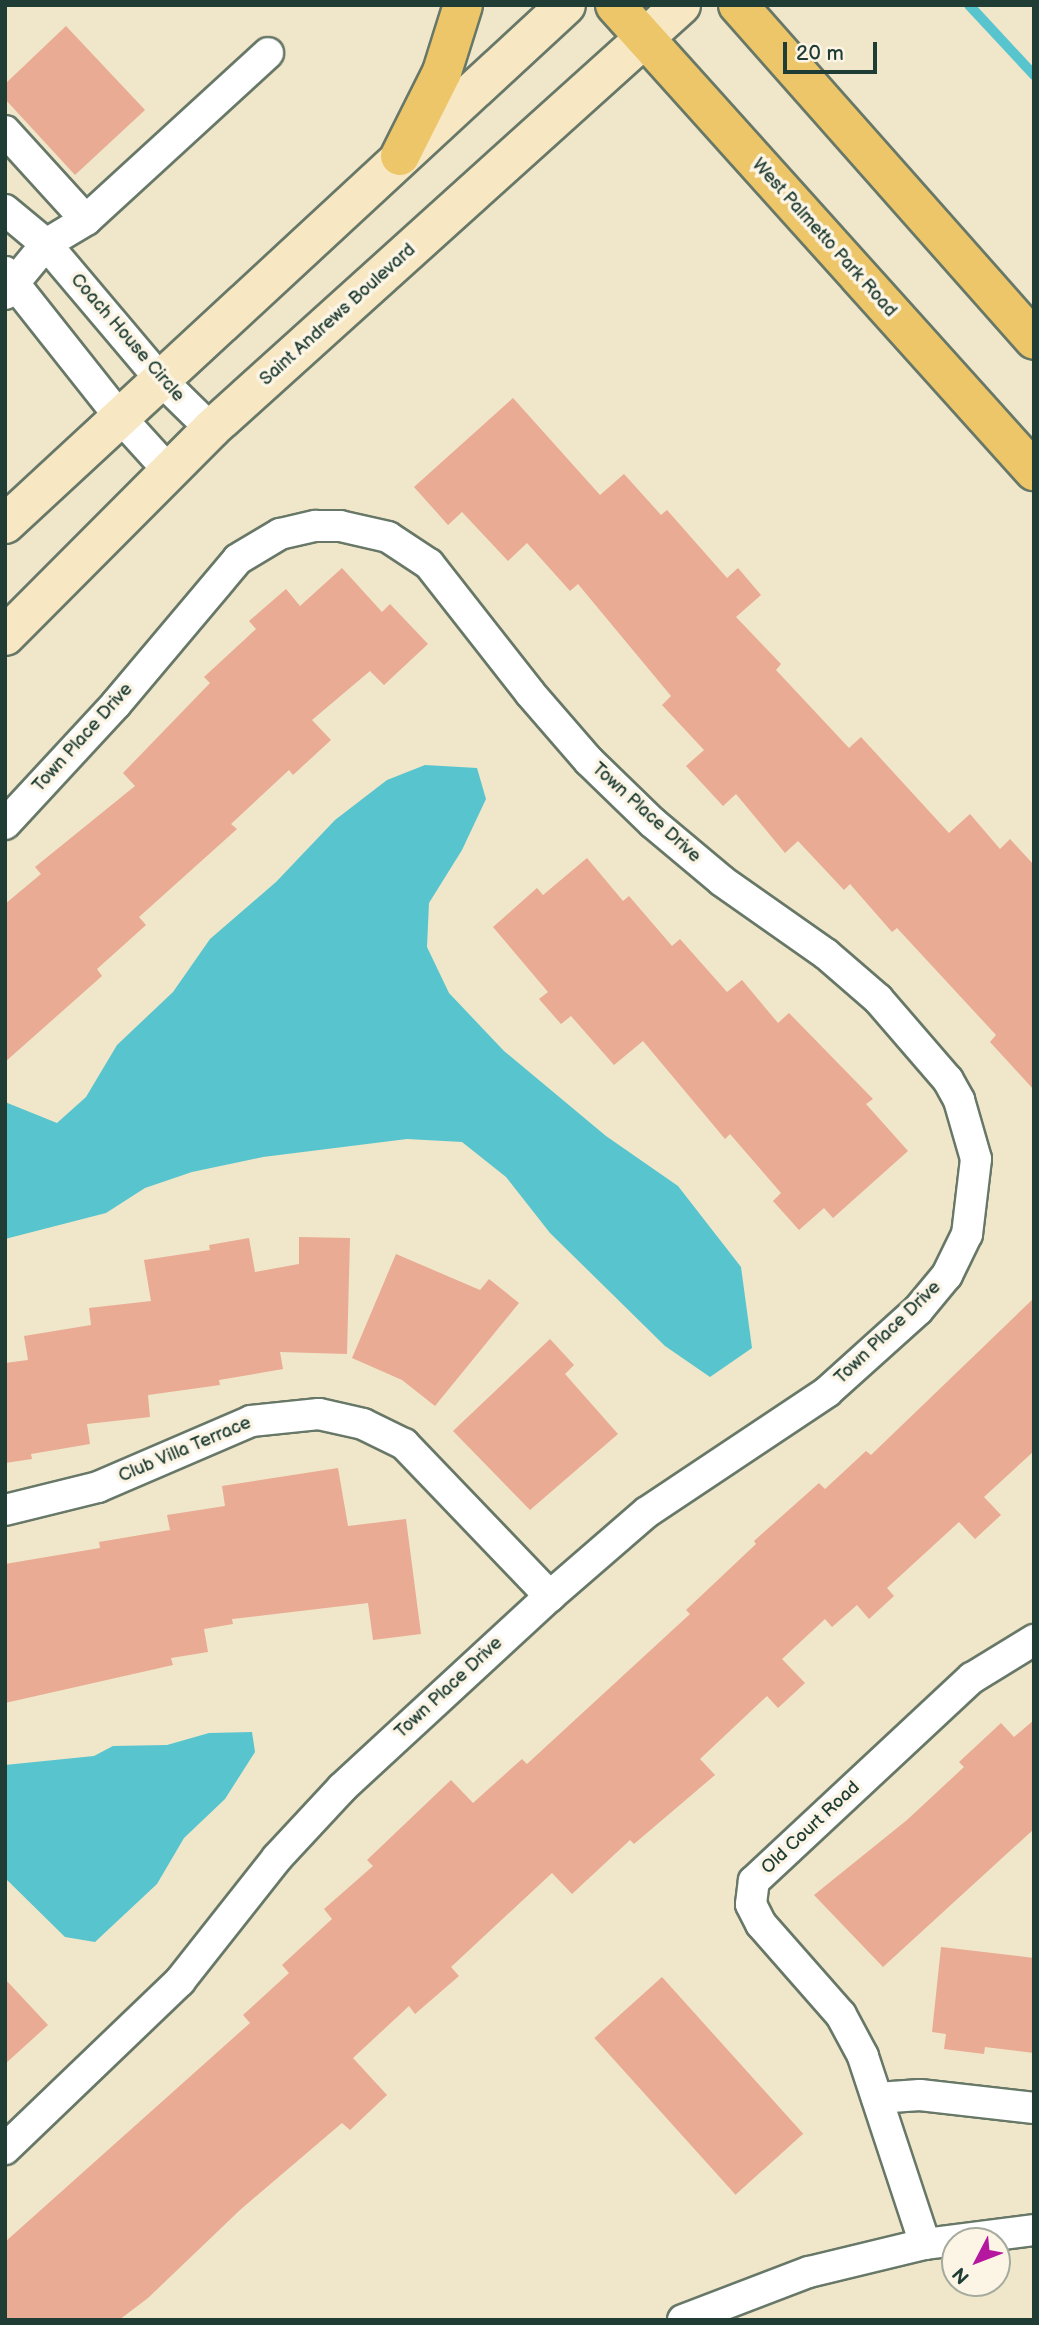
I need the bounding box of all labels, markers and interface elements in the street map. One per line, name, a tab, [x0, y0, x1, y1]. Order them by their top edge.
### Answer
scale bar	[787, 28, 881, 72]
text: 20 m	[796, 41, 844, 66]
street label: West Palmetto Park Road	[747, 154, 901, 322]
street label: Saint Andrews Boulevard	[256, 239, 420, 391]
street label: Coach House Circle	[66, 270, 188, 406]
street label: Town Place Drive	[28, 679, 138, 797]
street label: Town Place Drive	[587, 758, 705, 868]
street label: Town Place Drive	[831, 1277, 945, 1389]
street label: Club Villa Terrace	[115, 1412, 255, 1488]
street label: Town Place Drive	[391, 1633, 507, 1743]
street label: Old Court Road	[757, 1777, 865, 1879]
north arrow	[941, 2227, 1011, 2297]
text: N	[948, 2262, 975, 2288]

